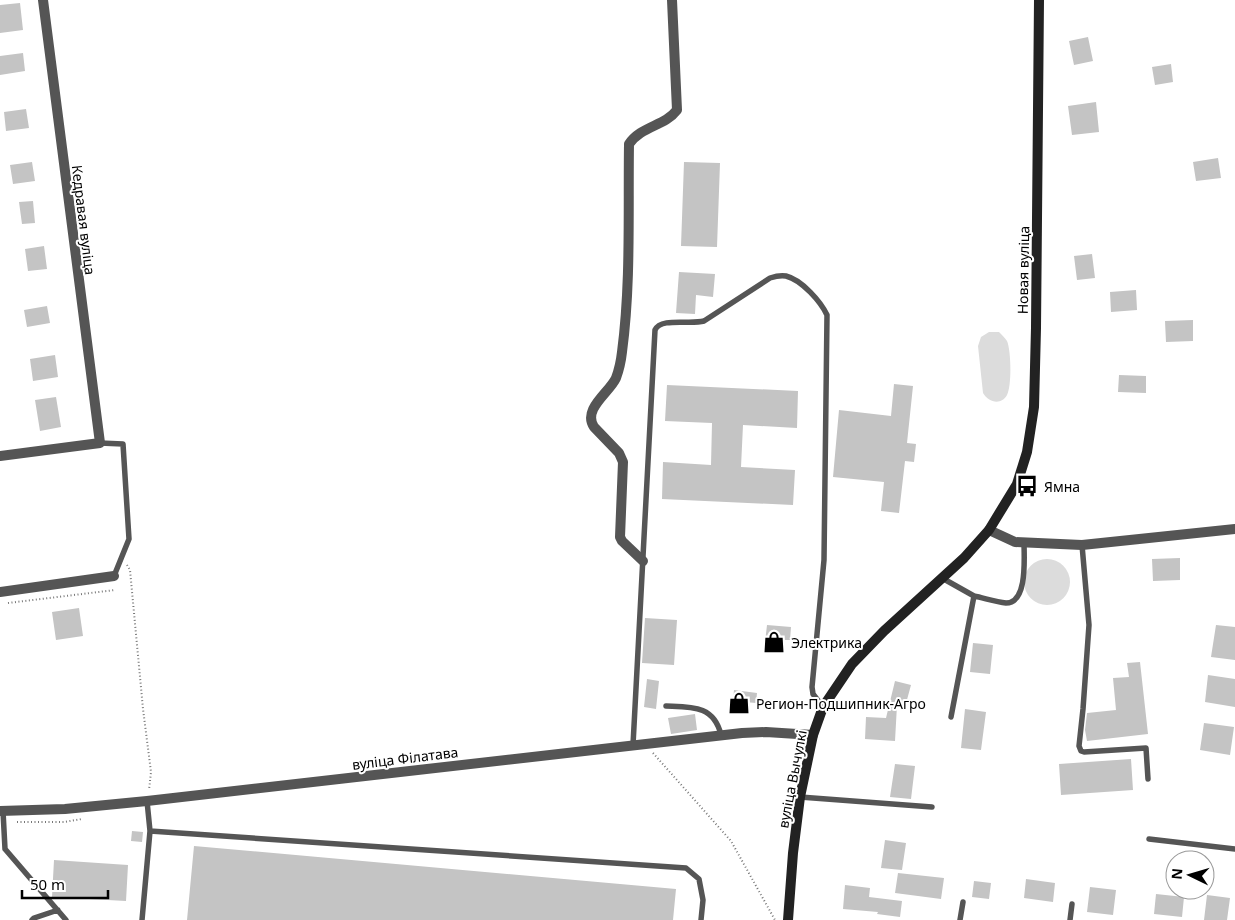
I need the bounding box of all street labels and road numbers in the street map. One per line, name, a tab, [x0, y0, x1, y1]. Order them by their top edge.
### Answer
street label: Кедравая вуліца	[68, 164, 100, 276]
street label: Новая вуліца	[1013, 226, 1033, 314]
street label: вуліца Вычулкі	[773, 728, 811, 830]
street label: вуліца Філатава	[351, 742, 459, 774]

